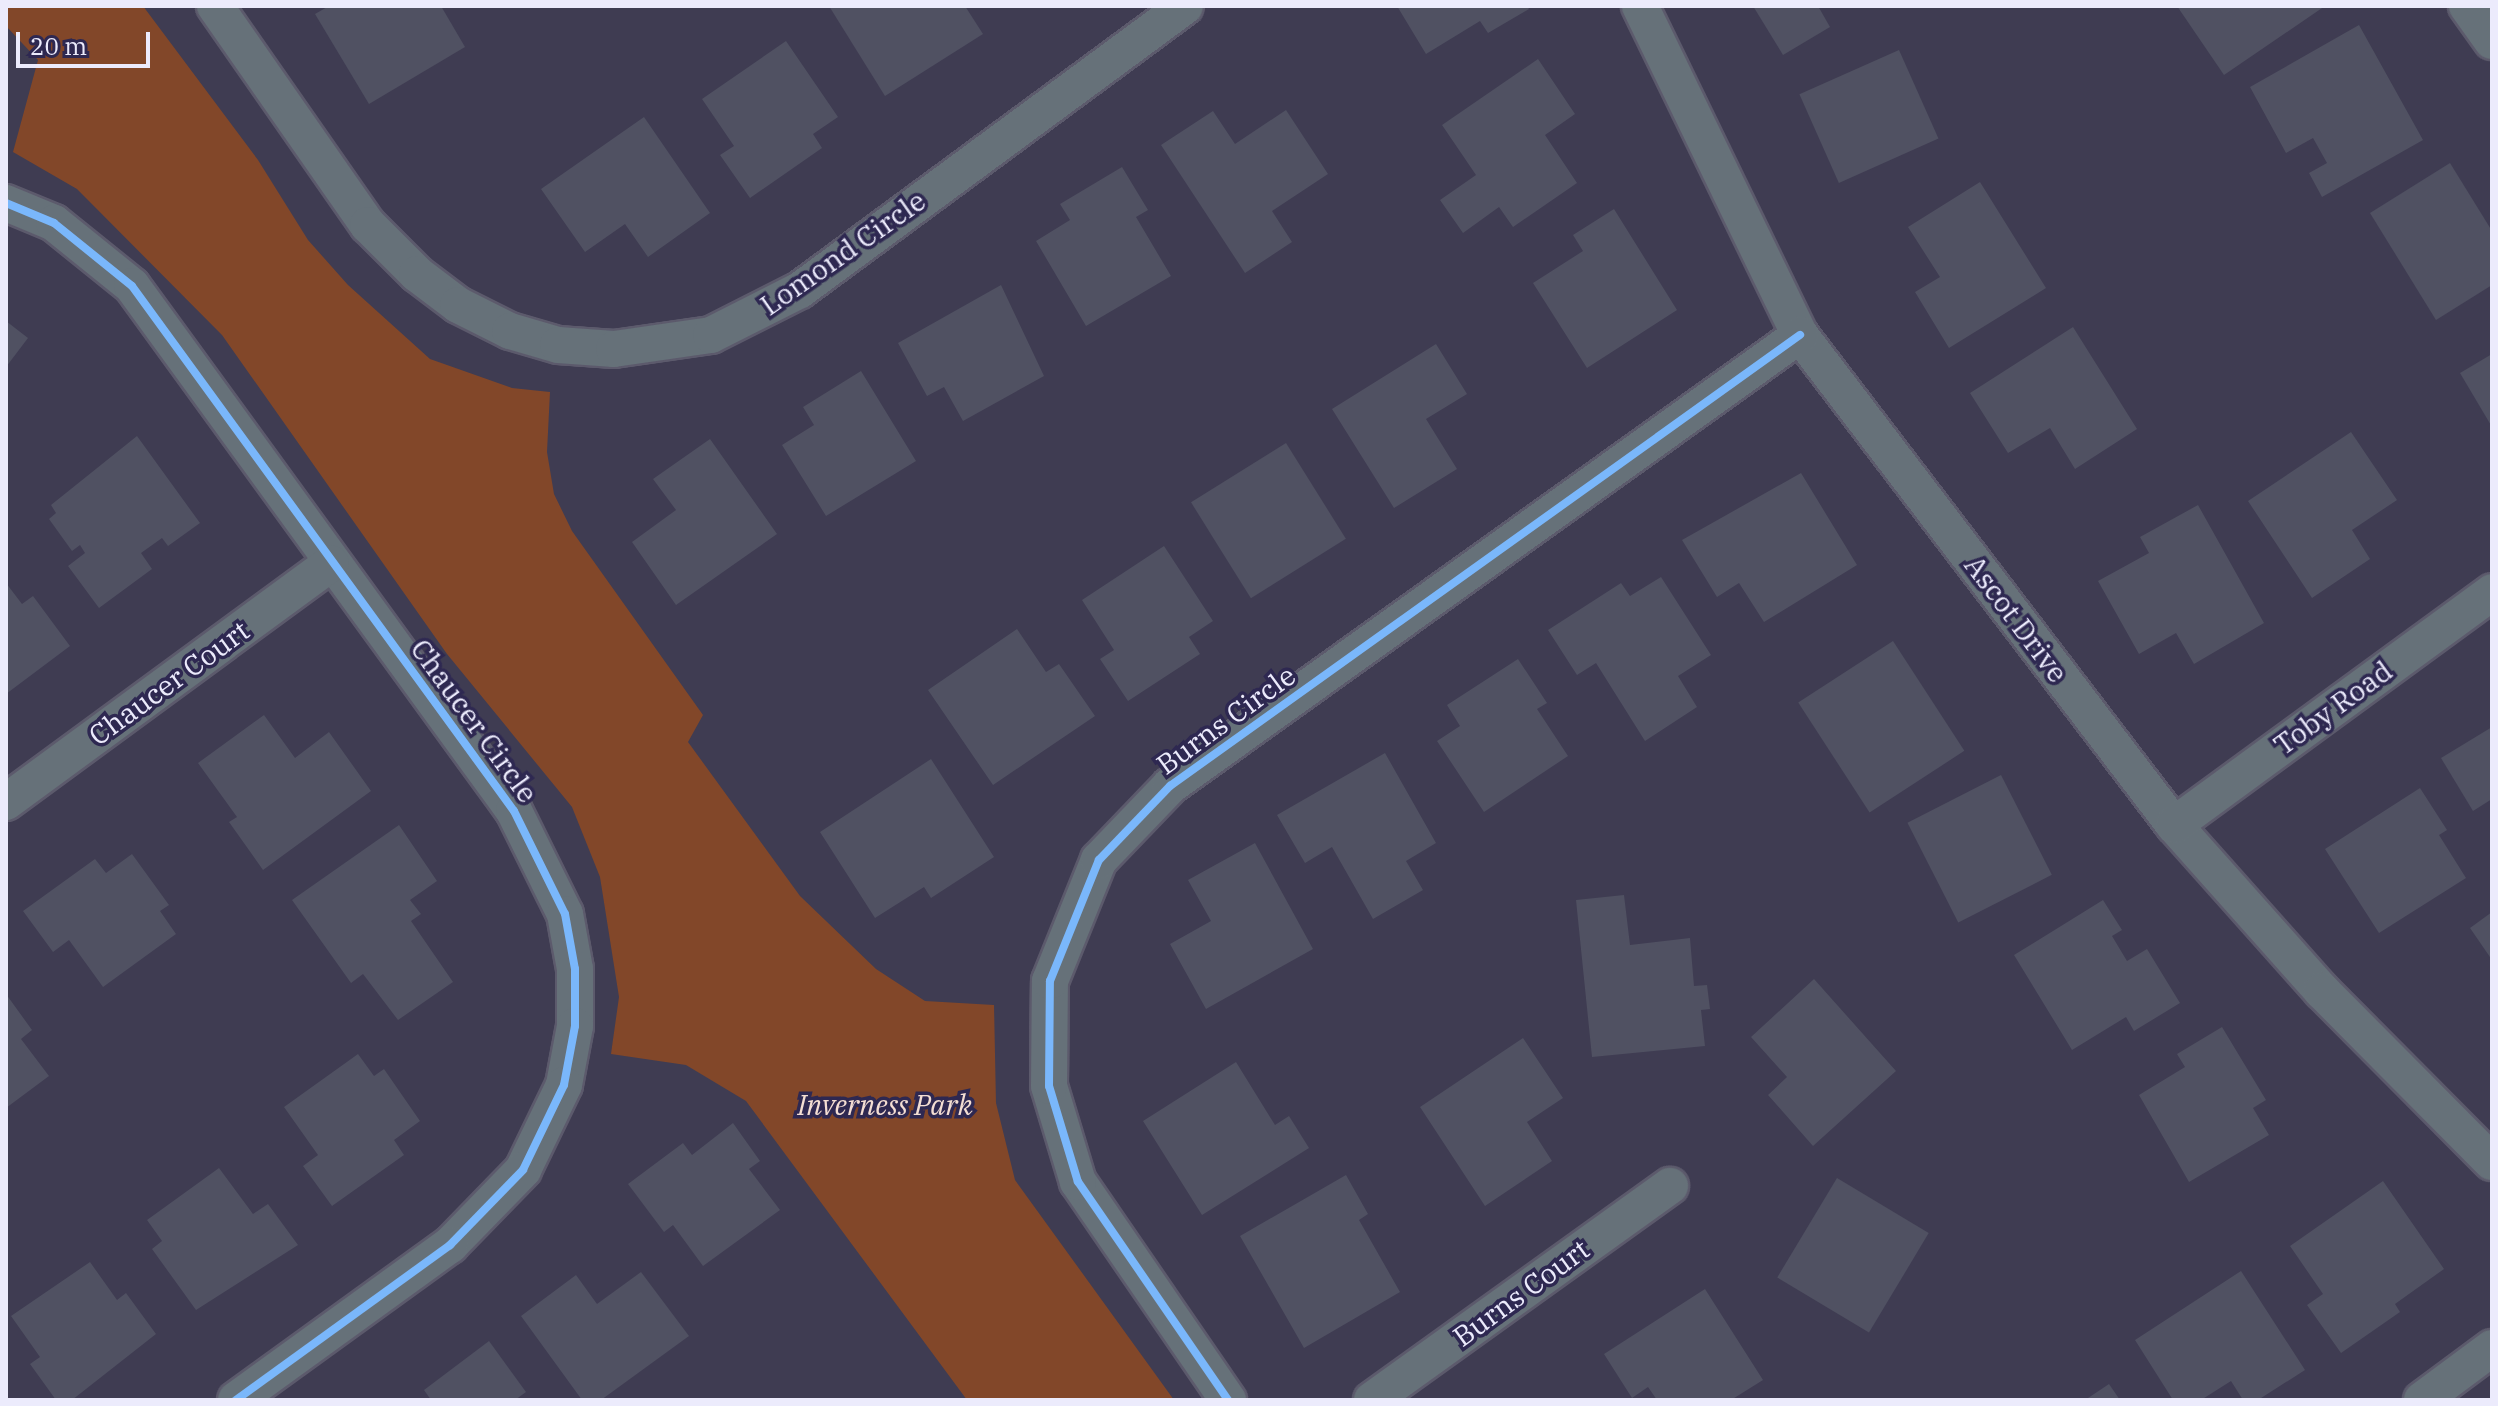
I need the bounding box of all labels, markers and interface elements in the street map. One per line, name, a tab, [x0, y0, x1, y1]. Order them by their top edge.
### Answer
scale bar	[20, 16, 154, 66]
text: 20 m	[30, 30, 87, 62]
street label: Lomond Circle	[754, 184, 932, 322]
street label: Ascot Drive	[1957, 549, 2075, 689]
street label: Chaucer Court	[82, 614, 256, 752]
street label: Chaucer Circle	[404, 633, 544, 809]
street label: Toby Road	[2267, 654, 2399, 762]
street label: Burns Circle	[1150, 658, 1302, 782]
park label: Inverness Park	[798, 1088, 972, 1122]
street label: Burns Court	[1446, 1232, 1596, 1354]

